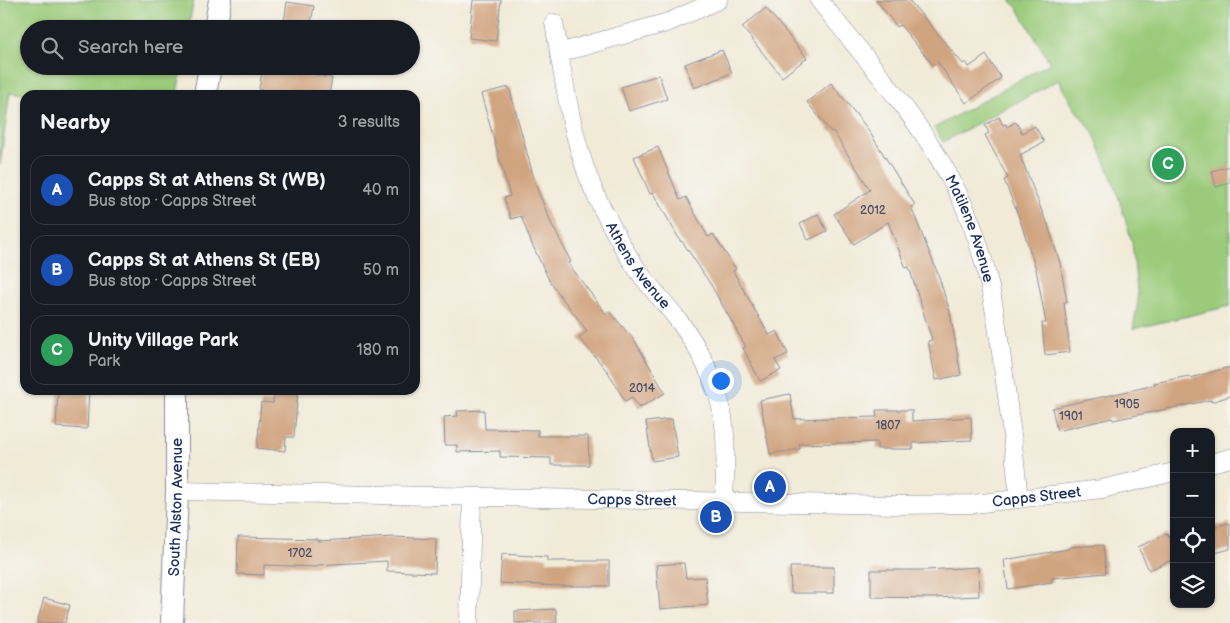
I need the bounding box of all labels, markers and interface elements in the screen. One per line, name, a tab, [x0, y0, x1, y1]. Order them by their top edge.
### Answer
search box	[20, 20, 420, 75]
icon: search	[38, 34, 66, 62]
text: Search here	[78, 36, 183, 59]
text: Nearby	[40, 110, 110, 135]
text: 3 results	[338, 113, 400, 132]
pin: C	[1152, 145, 1184, 183]
text: Capps St at Athens St (WB)	[88, 169, 326, 192]
street label: Matilene Avenue	[940, 172, 998, 284]
text: A	[52, 181, 62, 200]
text: 40 m	[362, 181, 399, 200]
text: Bus stop · Capps Street	[88, 192, 256, 211]
house number: 2012	[860, 203, 886, 218]
street label: Athens Avenue	[601, 219, 674, 313]
text: Capps St at Athens St (EB)	[88, 249, 321, 272]
text: B	[51, 261, 63, 280]
text: 50 m	[363, 261, 399, 280]
text: Bus stop · Capps Street	[88, 272, 256, 291]
text: Unity Village Park	[88, 329, 238, 352]
text: C	[51, 341, 63, 360]
text: 180 m	[357, 341, 399, 360]
text: Park	[88, 352, 120, 371]
your location	[708, 368, 734, 394]
house number: 2014	[629, 381, 656, 396]
house number: 1905	[1114, 397, 1140, 412]
house number: 1901	[1059, 409, 1083, 424]
house number: 1807	[876, 418, 900, 433]
map controls	[1170, 428, 1215, 608]
button: +	[1170, 428, 1215, 473]
street label: South Alston Avenue	[165, 438, 187, 577]
pin: A	[754, 468, 786, 506]
button: −	[1170, 473, 1215, 518]
street label: Capps Street	[991, 482, 1082, 512]
street label: Capps Street	[587, 490, 677, 511]
pin: B	[700, 498, 732, 536]
button: locate	[1170, 518, 1215, 563]
house number: 1702	[288, 546, 312, 561]
button: layers	[1170, 563, 1215, 608]

